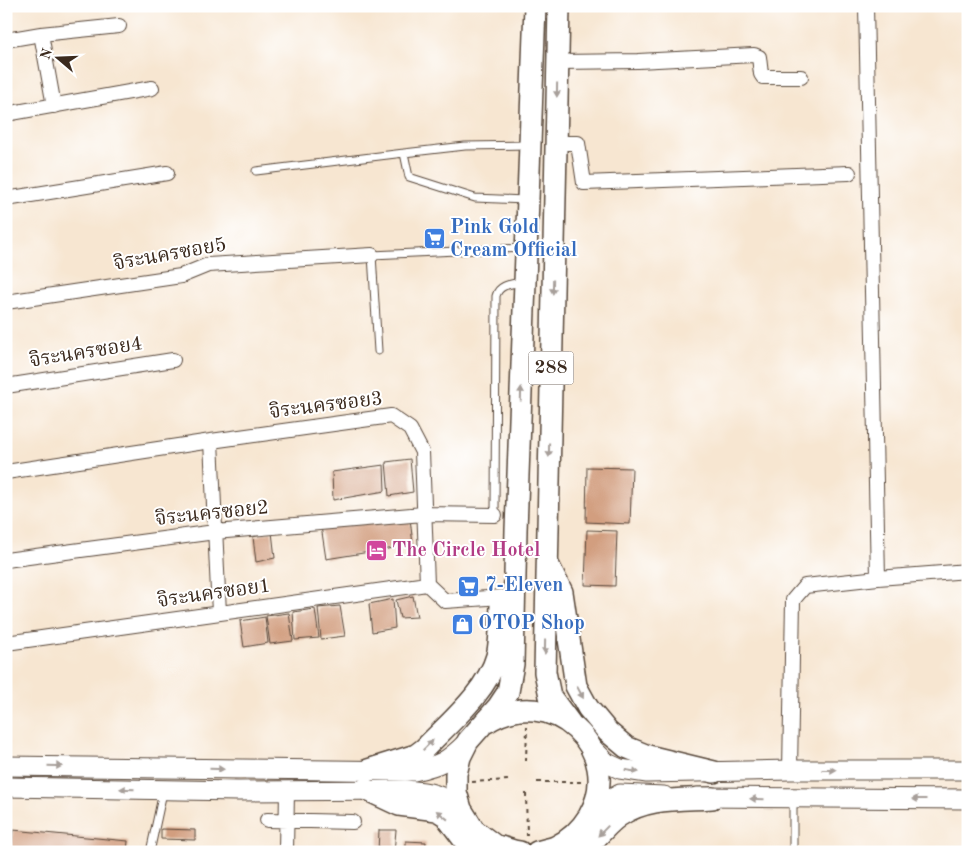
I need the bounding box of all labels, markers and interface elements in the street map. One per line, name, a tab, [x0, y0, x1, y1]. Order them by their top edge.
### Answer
north arrow	[32, 32, 82, 82]
text: N	[38, 46, 55, 61]
one-way arrow	[553, 82, 561, 98]
place label: Pink Gold Cream Official	[450, 218, 577, 261]
supermarket icon: Pink Gold Cream Official	[422, 227, 446, 251]
street label: จิระนครซอย5	[112, 235, 228, 275]
one-way arrow	[549, 280, 557, 296]
street label: จิระนครซอย4	[28, 334, 144, 372]
road number: 288	[528, 352, 574, 384]
one-way arrow	[518, 385, 526, 401]
street label: จิระนครซอย3	[268, 389, 384, 423]
one-way arrow	[545, 442, 553, 458]
street label: จิระนครซอย2	[154, 498, 270, 530]
hotel icon: The Circle Hotel	[364, 539, 388, 563]
place label: The Circle Hotel	[392, 541, 540, 561]
supermarket icon: 7-Eleven	[457, 574, 481, 598]
street label: จิระนครซอย1	[156, 576, 272, 612]
place label: 7-Eleven	[485, 576, 563, 596]
shop icon: OTOP Shop	[450, 612, 474, 636]
place label: OTOP Shop	[478, 614, 585, 634]
one-way arrow	[541, 640, 549, 656]
one-way arrow	[576, 685, 584, 700]
one-way arrow	[422, 739, 434, 751]
one-way arrow	[47, 763, 63, 771]
one-way arrow	[210, 765, 226, 773]
one-way arrow	[821, 766, 837, 774]
one-way arrow	[624, 767, 640, 775]
one-way arrow	[118, 784, 134, 792]
one-way arrow	[748, 795, 764, 803]
one-way arrow	[911, 795, 927, 803]
one-way arrow	[436, 809, 449, 820]
one-way arrow	[597, 825, 609, 837]

